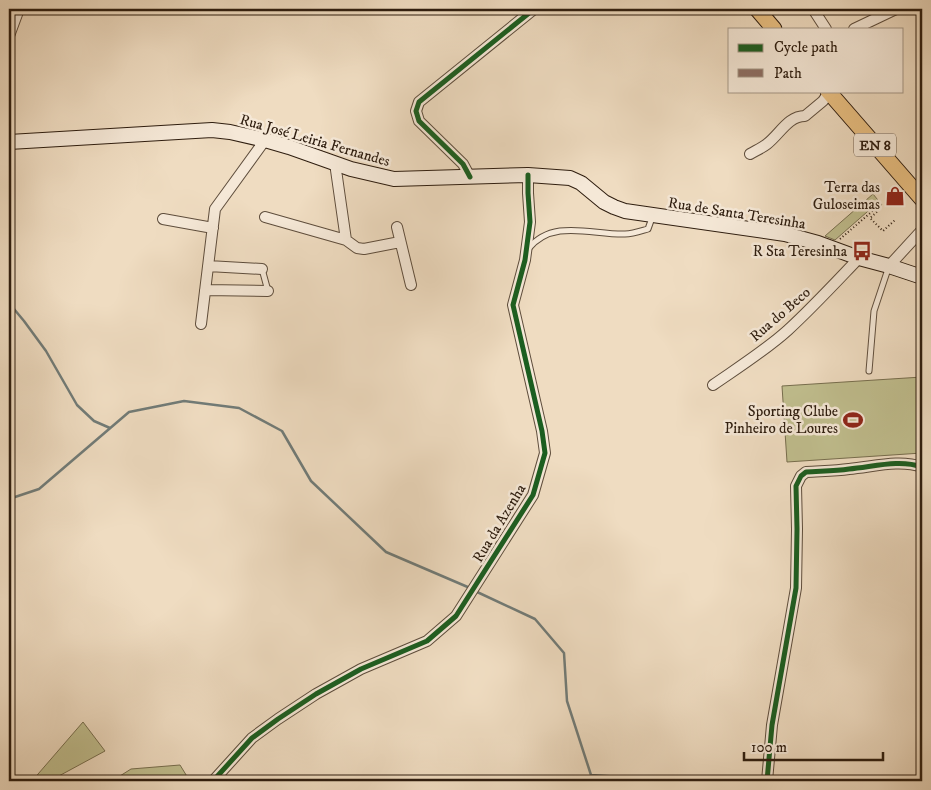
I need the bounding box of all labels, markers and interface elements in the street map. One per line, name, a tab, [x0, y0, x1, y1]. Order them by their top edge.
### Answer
legend	[728, 28, 904, 92]
text: Cycle path	[774, 38, 838, 57]
text: Path	[774, 64, 802, 83]
street label: Rua José Leiria Fernandes	[238, 110, 392, 171]
road number: EN 8	[854, 134, 896, 156]
place label: Terra das Guloseimas	[813, 178, 880, 214]
shop icon: Terra das Guloseimas	[884, 185, 906, 207]
street label: Rua de Santa Teresinha	[667, 193, 808, 234]
bus stop icon: R Sta Teresinha	[851, 240, 873, 262]
place label: R Sta Teresinha	[753, 242, 848, 261]
street label: Rua do Beco	[746, 283, 815, 346]
place label: Sporting Clube Pinheiro de Loures	[725, 402, 838, 438]
sports icon: Sporting Clube Pinheiro de Loures	[842, 409, 864, 431]
street label: Rua da Azenha	[469, 480, 531, 566]
scale bar	[744, 730, 882, 762]
text: 100 m	[751, 738, 787, 757]

